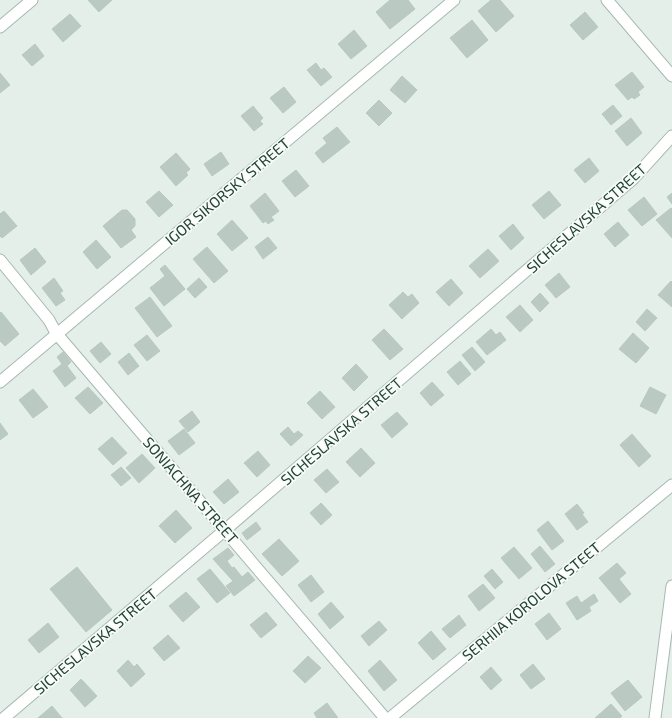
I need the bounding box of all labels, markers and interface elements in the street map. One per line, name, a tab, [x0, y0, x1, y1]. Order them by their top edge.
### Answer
street label: IGOR SIKORSKY STREET	[161, 134, 293, 248]
street label: SICHESLAVSKA STREET	[522, 159, 650, 277]
street label: SICHESLAVSKA STREET	[277, 373, 406, 489]
street label: SONIACHNA STREET	[140, 433, 242, 547]
street label: SERHIIA KOROLOVA STEET	[458, 538, 604, 664]
street label: SICHESLAVSKA STREET	[30, 584, 160, 698]

